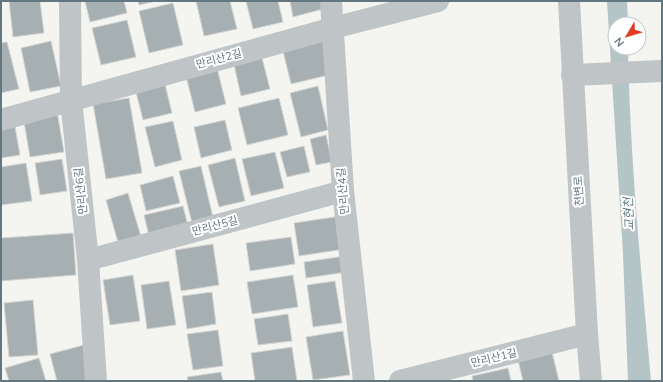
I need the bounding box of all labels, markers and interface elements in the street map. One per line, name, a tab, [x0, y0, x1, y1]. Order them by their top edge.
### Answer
north arrow	[607, 16, 647, 56]
text: N	[611, 34, 628, 50]
street label: 만리산2길	[194, 46, 244, 72]
street label: 만리산6길	[71, 167, 91, 215]
street label: 만리산4길	[333, 167, 353, 215]
street label: 천변로	[571, 175, 587, 207]
water label: 교현천	[620, 195, 638, 231]
street label: 만리산5길	[190, 213, 240, 239]
street label: 만리산1길	[469, 345, 519, 371]

